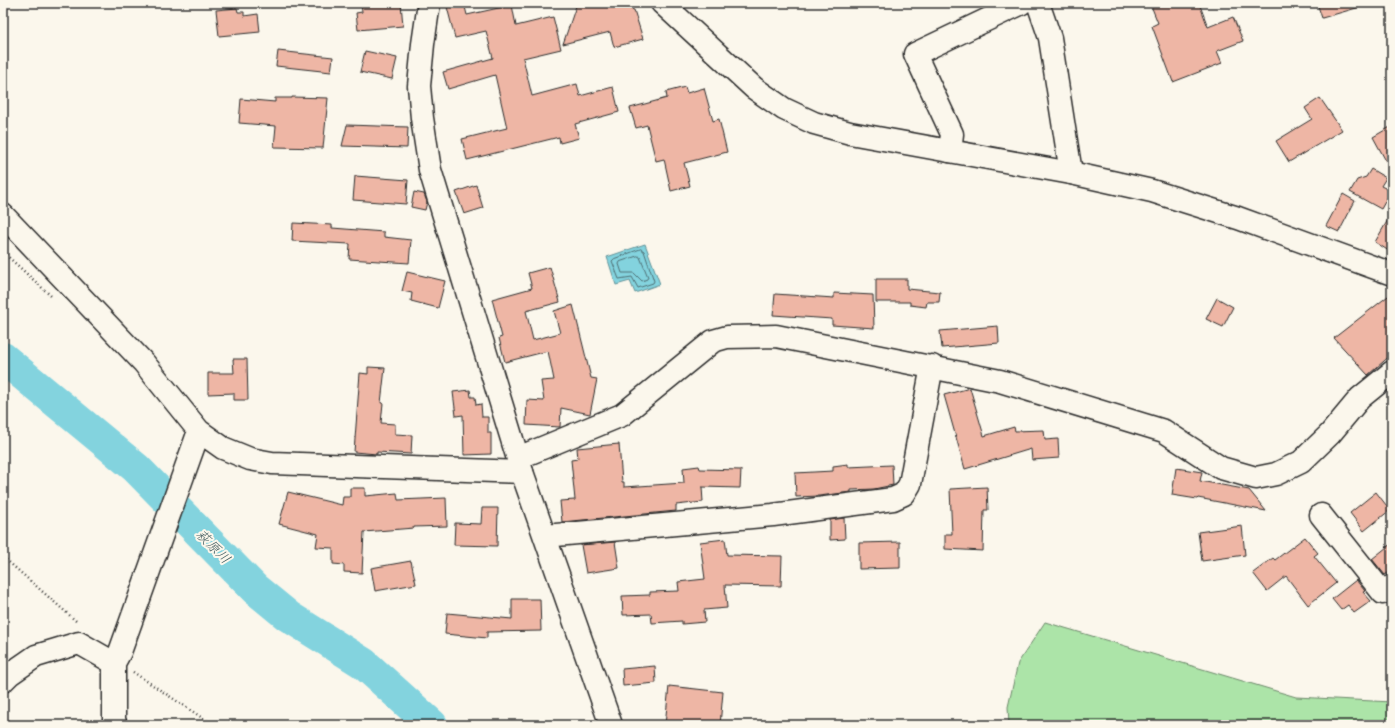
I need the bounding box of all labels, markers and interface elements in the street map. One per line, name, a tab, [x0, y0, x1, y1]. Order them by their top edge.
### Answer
water label: 萩原川	[192, 526, 234, 568]

